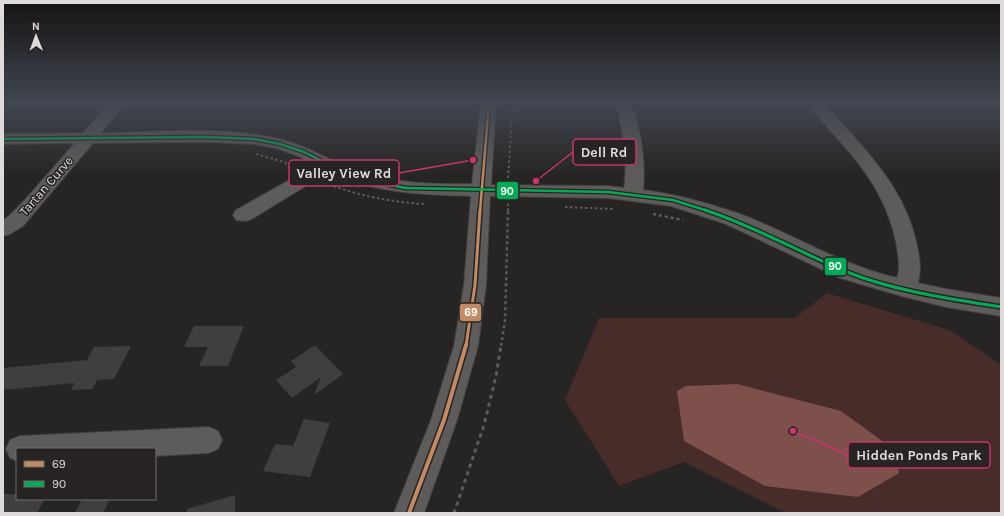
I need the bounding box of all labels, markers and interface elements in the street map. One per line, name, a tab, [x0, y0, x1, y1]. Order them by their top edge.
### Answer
north arrow	[16, 16, 56, 56]
text: N	[32, 20, 40, 33]
callout: Dell Rd	[573, 139, 636, 165]
text: Dell Rd	[581, 144, 627, 161]
street label: Tartan Curve	[16, 153, 76, 219]
callout: Valley View Rd	[289, 160, 399, 186]
text: Valley View Rd	[297, 165, 391, 182]
line badge: 90	[496, 181, 519, 200]
text: 90	[500, 185, 514, 198]
line badge: 90	[824, 257, 847, 276]
text: 90	[828, 260, 842, 273]
line badge: 69	[459, 303, 482, 322]
text: 69	[464, 306, 478, 319]
callout: Hidden Ponds Park	[848, 442, 990, 468]
text: Hidden Ponds Park	[856, 447, 983, 464]
legend	[16, 448, 156, 500]
text: 69	[52, 457, 66, 471]
text: 90	[52, 477, 66, 491]

